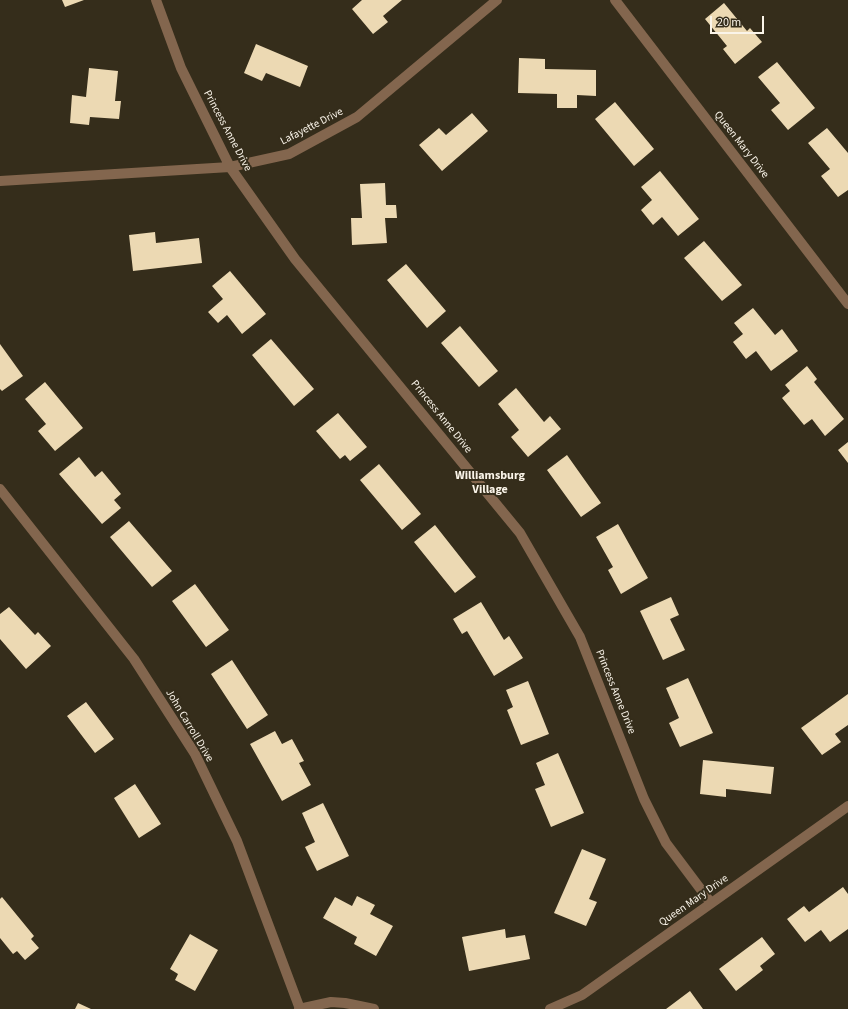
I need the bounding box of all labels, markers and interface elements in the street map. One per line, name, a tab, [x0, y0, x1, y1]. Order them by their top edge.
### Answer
scale bar	[712, 8, 766, 34]
text: 20 m	[717, 14, 741, 31]
street label: Princess Anne Drive	[200, 88, 254, 174]
street label: Lafayette Drive	[279, 106, 345, 148]
street label: Queen Mary Drive	[711, 109, 771, 181]
street label: Princess Anne Drive	[408, 378, 474, 456]
district label: Williamsburg Village	[455, 469, 525, 497]
street label: Princess Anne Drive	[592, 648, 638, 736]
street label: John Carroll Drive	[162, 687, 216, 765]
street label: Queen Mary Drive	[657, 872, 731, 930]

